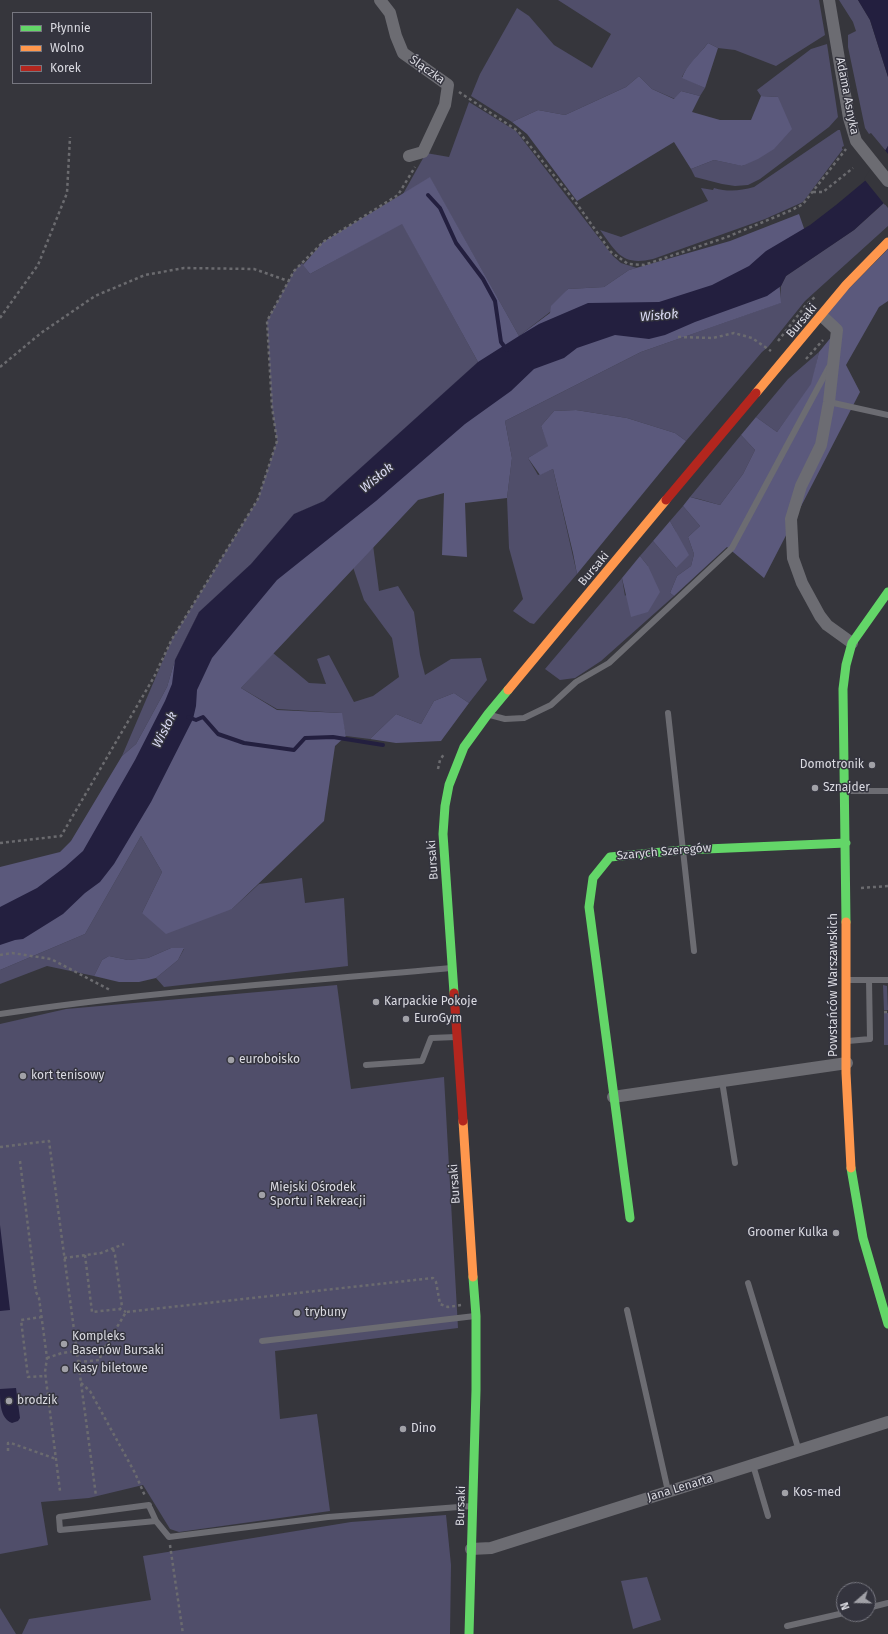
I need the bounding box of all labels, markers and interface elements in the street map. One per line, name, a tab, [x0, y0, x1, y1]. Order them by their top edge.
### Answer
legend	[12, 12, 152, 84]
text: Płynnie	[50, 21, 91, 35]
text: Wolno	[50, 41, 84, 55]
street label: Ślączka	[406, 53, 448, 87]
street label: Adama Asnyka	[832, 56, 862, 136]
text: Korek	[50, 61, 81, 75]
street label: Bursaki	[784, 301, 820, 341]
water label: Wisłok	[639, 307, 679, 325]
water label: Wisłok	[357, 460, 397, 496]
street label: Bursaki	[576, 549, 612, 589]
water label: Wisłok	[149, 709, 181, 751]
place label: Domotronik	[800, 758, 864, 772]
marker: Domotronik	[867, 760, 877, 770]
place label: Sznajder	[823, 781, 870, 795]
marker: Sznajder	[810, 783, 820, 793]
street label: Bursaki	[424, 839, 442, 881]
street label: Szarych Szeregów	[616, 841, 712, 863]
street label: Powstańców Warszawskich	[827, 913, 841, 1057]
place label: Karpackie Pokoje	[384, 995, 477, 1009]
marker: Karpackie Pokoje	[371, 997, 381, 1007]
place label: EuroGym	[414, 1012, 462, 1026]
marker: EuroGym	[401, 1014, 411, 1024]
place label: euroboisko	[239, 1053, 300, 1067]
marker: euroboisko	[226, 1055, 236, 1065]
place label: kort tenisowy	[31, 1069, 104, 1083]
marker: kort tenisowy	[18, 1071, 28, 1081]
street label: Bursaki	[446, 1163, 464, 1205]
place label: Miejski Ośrodek Sportu i Rekreacji	[270, 1181, 366, 1209]
marker: Miejski Ośrodek Sportu i Rekreacji	[257, 1190, 267, 1200]
place label: Groomer Kulka	[748, 1226, 828, 1240]
marker: Groomer Kulka	[831, 1228, 841, 1238]
place label: trybuny	[305, 1306, 347, 1320]
marker: trybuny	[292, 1308, 302, 1318]
place label: Kompleks Basenów Bursaki	[72, 1330, 164, 1358]
marker: Kompleks Basenów Bursaki	[59, 1339, 69, 1349]
place label: Kasy biletowe	[73, 1362, 148, 1376]
marker: Kasy biletowe	[60, 1364, 70, 1374]
place label: brodzik	[17, 1394, 57, 1408]
marker: brodzik	[4, 1396, 14, 1406]
place label: Dino	[411, 1422, 436, 1436]
marker: Dino	[398, 1424, 408, 1434]
street label: Jana Lenarta	[645, 1471, 715, 1505]
street label: Bursaki	[453, 1486, 469, 1526]
place label: Kos-med	[793, 1486, 841, 1500]
marker: Kos-med	[780, 1488, 790, 1498]
north arrow	[836, 1582, 876, 1622]
text: N	[838, 1600, 853, 1612]

